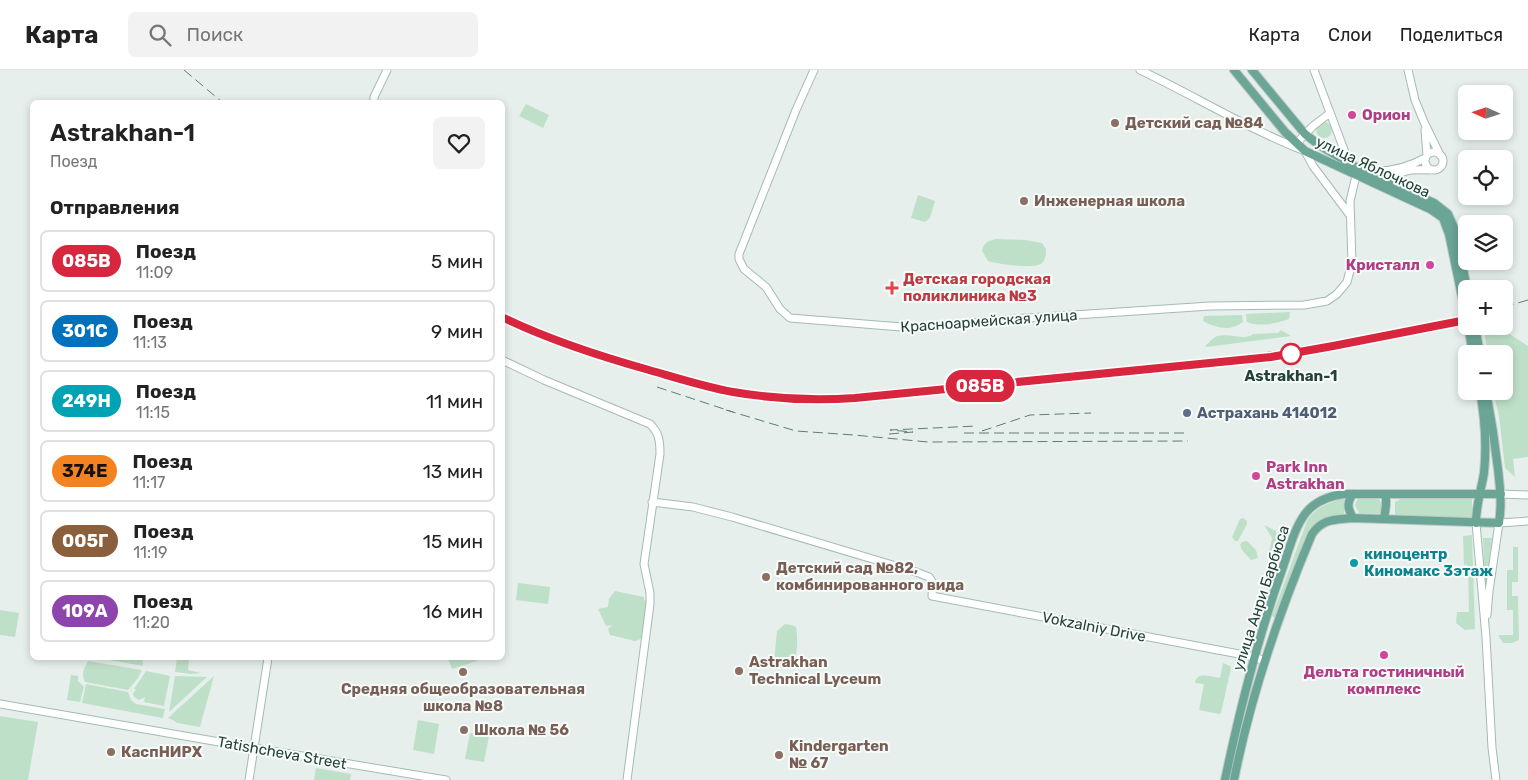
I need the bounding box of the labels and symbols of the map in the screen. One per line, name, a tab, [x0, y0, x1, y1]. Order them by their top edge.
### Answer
north arrow	[1458, 85, 1512, 140]
place label: Орион	[1362, 106, 1410, 124]
marker: Орион	[1346, 109, 1358, 121]
place label: Детский сад №84	[1125, 114, 1264, 132]
marker: Детский сад №84	[1109, 117, 1121, 129]
street label: улица Яблочкова	[1313, 133, 1433, 201]
place label: Инженерная школа	[1034, 192, 1185, 210]
marker: Инженерная школа	[1018, 195, 1030, 207]
place label: Кристалл	[1346, 256, 1420, 274]
marker: Кристалл	[1424, 259, 1436, 271]
place label: Детская городская поликлиника №3	[903, 270, 1051, 305]
marker: Детская городская поликлиника №3	[885, 281, 899, 295]
street label: Красноармейская улица	[900, 306, 1078, 336]
marker: Astrakhan-1	[1280, 343, 1302, 365]
place label: Astrakhan-1	[1245, 367, 1337, 385]
line badge: 085В	[945, 370, 1015, 402]
place label: Астрахань 414012	[1197, 404, 1337, 422]
marker: Астрахань 414012	[1181, 407, 1193, 419]
place label: Park Inn Astrakhan	[1266, 458, 1345, 493]
marker: Park Inn Astrakhan	[1250, 470, 1262, 482]
street label: улица Анри Барбюса	[1229, 523, 1293, 673]
place label: киноцентр Киномакс 3этаж	[1364, 545, 1493, 580]
marker: киноцентр Киномакс 3этаж	[1348, 557, 1360, 569]
place label: Детский сад №82, комбинированного вида	[776, 559, 964, 594]
marker: Детский сад №82, комбинированного вида	[760, 571, 772, 583]
street label: Vokzalniy Drive	[1041, 608, 1147, 646]
marker: Дельта гостиничный комплекс	[1378, 649, 1390, 661]
place label: Astrakhan Technical Lyceum	[749, 653, 881, 688]
place label: Дельта гостиничный комплекс	[1304, 663, 1464, 698]
marker: Astrakhan Technical Lyceum	[733, 665, 745, 677]
marker: Средняя общеобразовательная школа №8	[457, 666, 469, 678]
place label: Средняя общеобразовательная школа №8	[341, 680, 585, 715]
place label: Школа № 56	[474, 721, 569, 739]
marker: Школа № 56	[458, 724, 470, 736]
street label: Tatishcheva Street	[216, 733, 348, 773]
place label: Kindergarten № 67	[789, 737, 889, 772]
place label: КаспНИРХ	[121, 743, 203, 761]
marker: КаспНИРХ	[105, 746, 117, 758]
marker: Kindergarten № 67	[773, 749, 785, 761]

